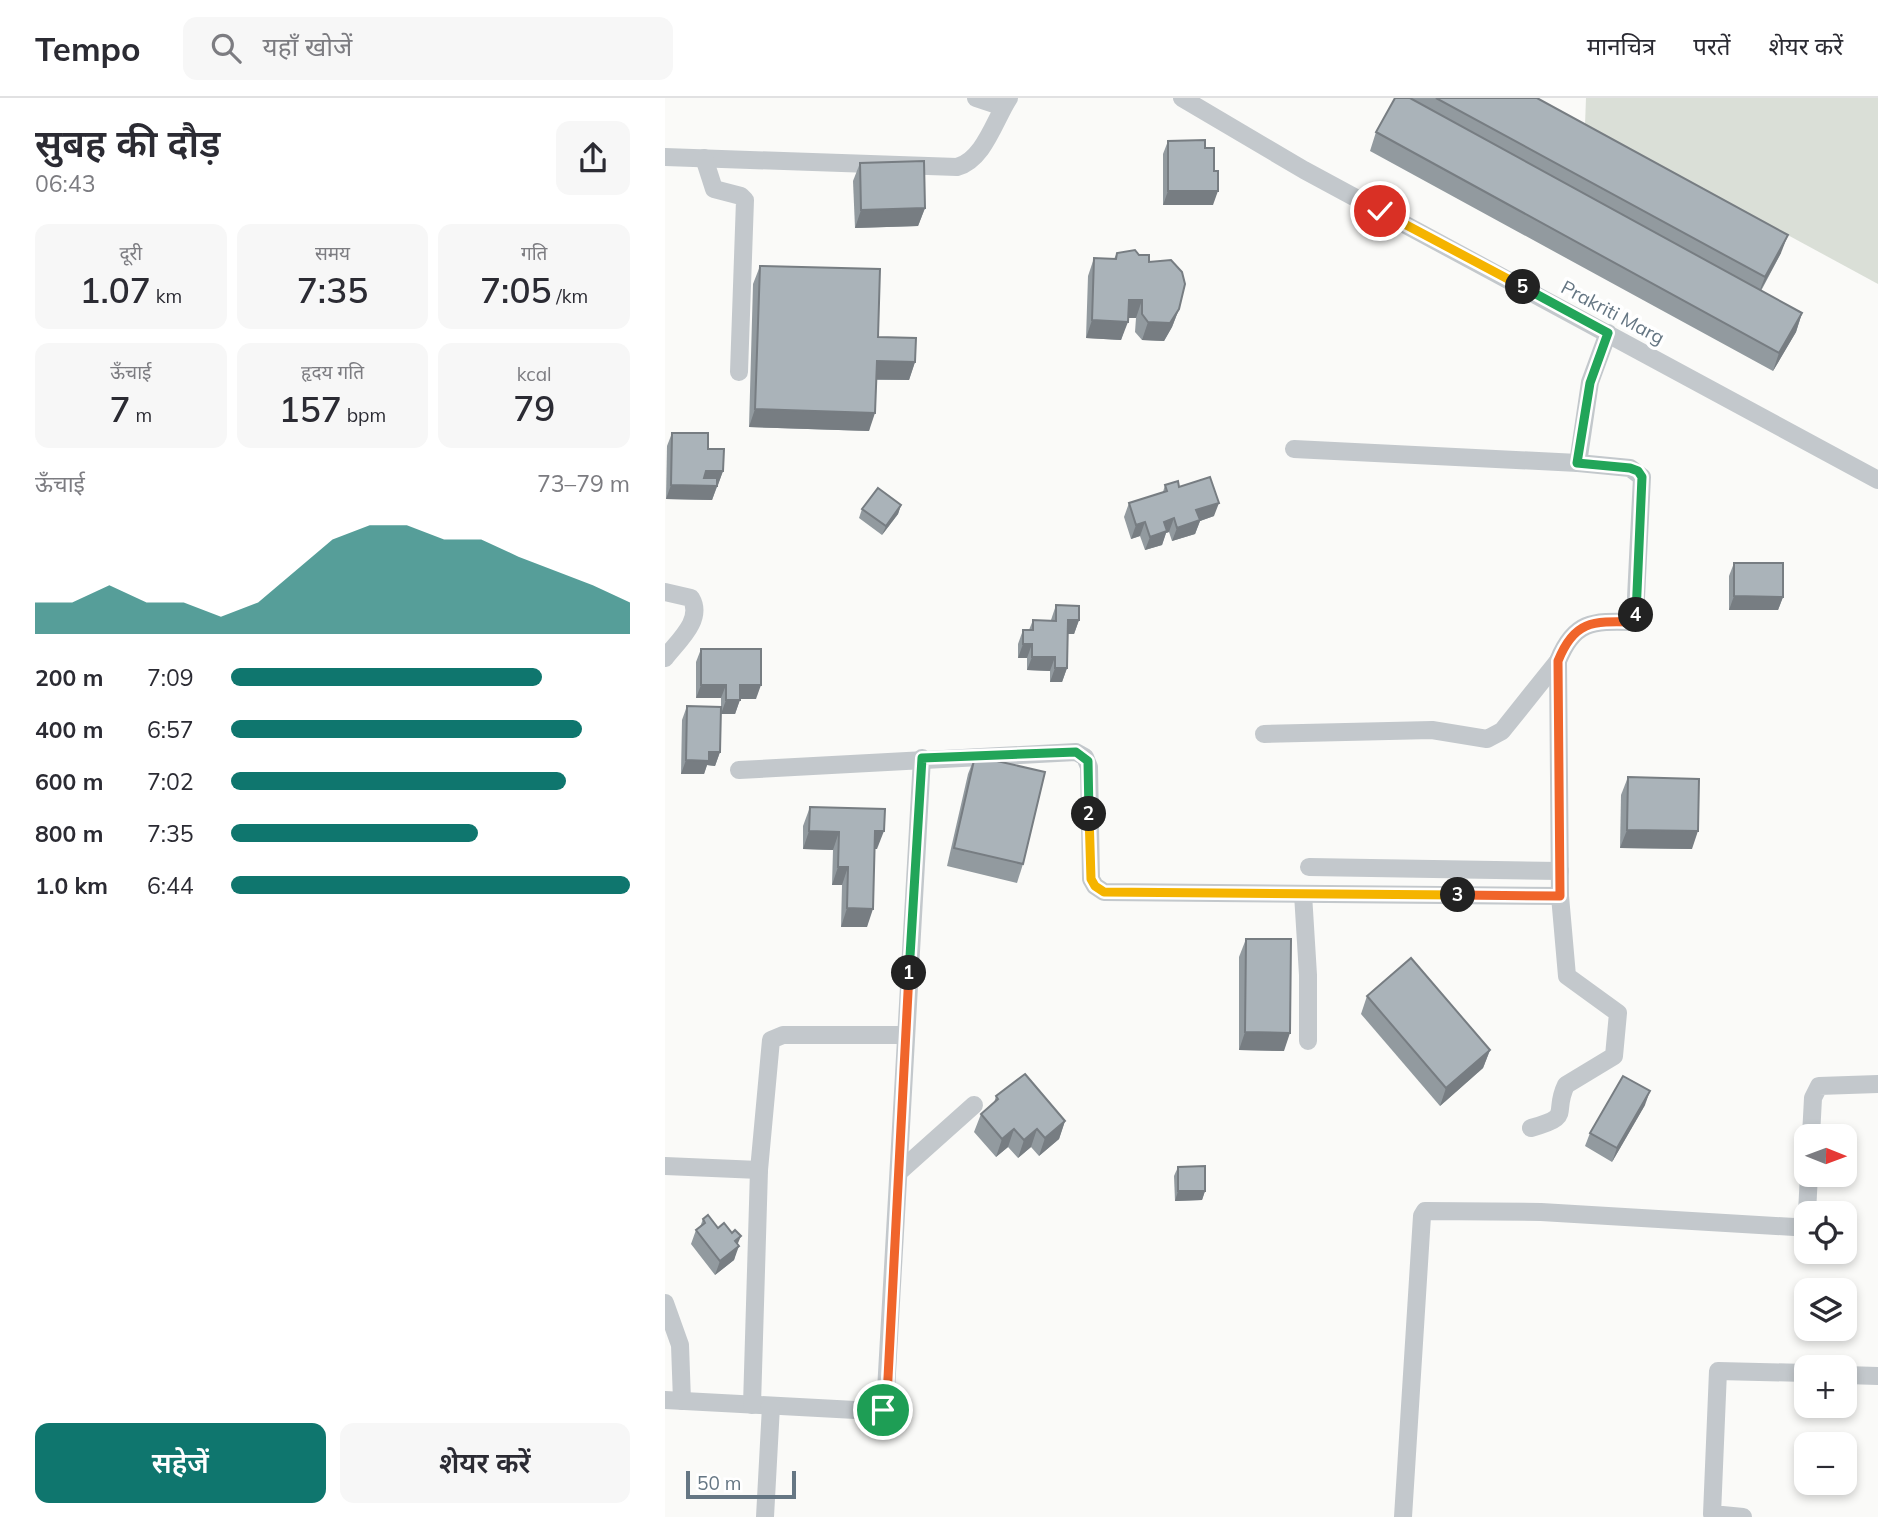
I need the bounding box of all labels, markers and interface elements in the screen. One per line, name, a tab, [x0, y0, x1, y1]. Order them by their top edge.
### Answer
search box	[183, 17, 673, 80]
text: Tempo	[35, 28, 141, 69]
icon: search	[207, 29, 245, 67]
text: यहाँ खोजें	[263, 30, 352, 63]
text: मानचित्र	[1587, 31, 1655, 61]
text: परतें	[1693, 31, 1730, 61]
text: शेयर करें	[1768, 31, 1843, 61]
text: सुबह की दौड़	[35, 119, 220, 167]
button: share	[556, 121, 630, 195]
text: 06:43	[35, 169, 95, 198]
pin	[1350, 181, 1410, 241]
icon: check	[1361, 192, 1399, 230]
text: दूरी	[119, 241, 142, 265]
text: समय	[315, 241, 350, 265]
text: गति	[521, 241, 547, 265]
text: 1.07	[79, 268, 151, 312]
text: 7:35	[297, 268, 368, 312]
text: 7:05	[480, 268, 551, 312]
pin: 5	[1505, 270, 1541, 304]
text: 5	[1517, 274, 1528, 298]
street label: Prakriti Marg	[1557, 275, 1669, 349]
text: km	[151, 284, 182, 308]
text: /km	[551, 284, 588, 308]
text: ऊँचाई	[110, 360, 151, 384]
text: हृदय गति	[301, 360, 364, 384]
text: kcal	[517, 362, 552, 386]
text: 79	[513, 386, 555, 430]
text: 7	[109, 387, 131, 431]
text: 157	[279, 387, 342, 431]
text: m	[131, 403, 152, 427]
text: bpm	[342, 403, 386, 427]
text: ऊँचाई	[35, 469, 85, 498]
text: 73–79 m	[537, 469, 630, 498]
pin: 4	[1619, 598, 1653, 632]
text: 4	[1630, 602, 1641, 626]
text: 200 m	[35, 663, 103, 692]
text: 7:09	[147, 663, 194, 692]
text: 400 m	[35, 715, 103, 744]
text: 6:57	[147, 715, 194, 744]
text: 600 m	[35, 767, 103, 796]
text: 7:02	[147, 767, 194, 796]
pin: 2	[1071, 796, 1107, 832]
text: 2	[1083, 801, 1094, 825]
text: 800 m	[35, 819, 103, 848]
text: 7:35	[147, 819, 194, 848]
text: 1.0 km	[35, 871, 108, 900]
text: 6:44	[147, 871, 194, 900]
pin: 3	[1441, 878, 1475, 912]
text: 3	[1452, 882, 1463, 906]
pin: 1	[891, 956, 927, 990]
text: 1	[903, 960, 914, 984]
north arrow	[1794, 1124, 1857, 1186]
map controls	[1794, 1124, 1857, 1495]
button: locate	[1794, 1201, 1857, 1264]
button: layers	[1794, 1278, 1857, 1341]
button: +	[1794, 1355, 1857, 1418]
pin	[853, 1380, 913, 1440]
icon: arrive	[864, 1391, 902, 1429]
button: सहेजें	[35, 1423, 326, 1503]
button: शेयर करें	[340, 1423, 630, 1503]
button: −	[1794, 1432, 1857, 1495]
scale bar	[686, 1468, 796, 1500]
text: 50 m	[697, 1471, 741, 1495]

